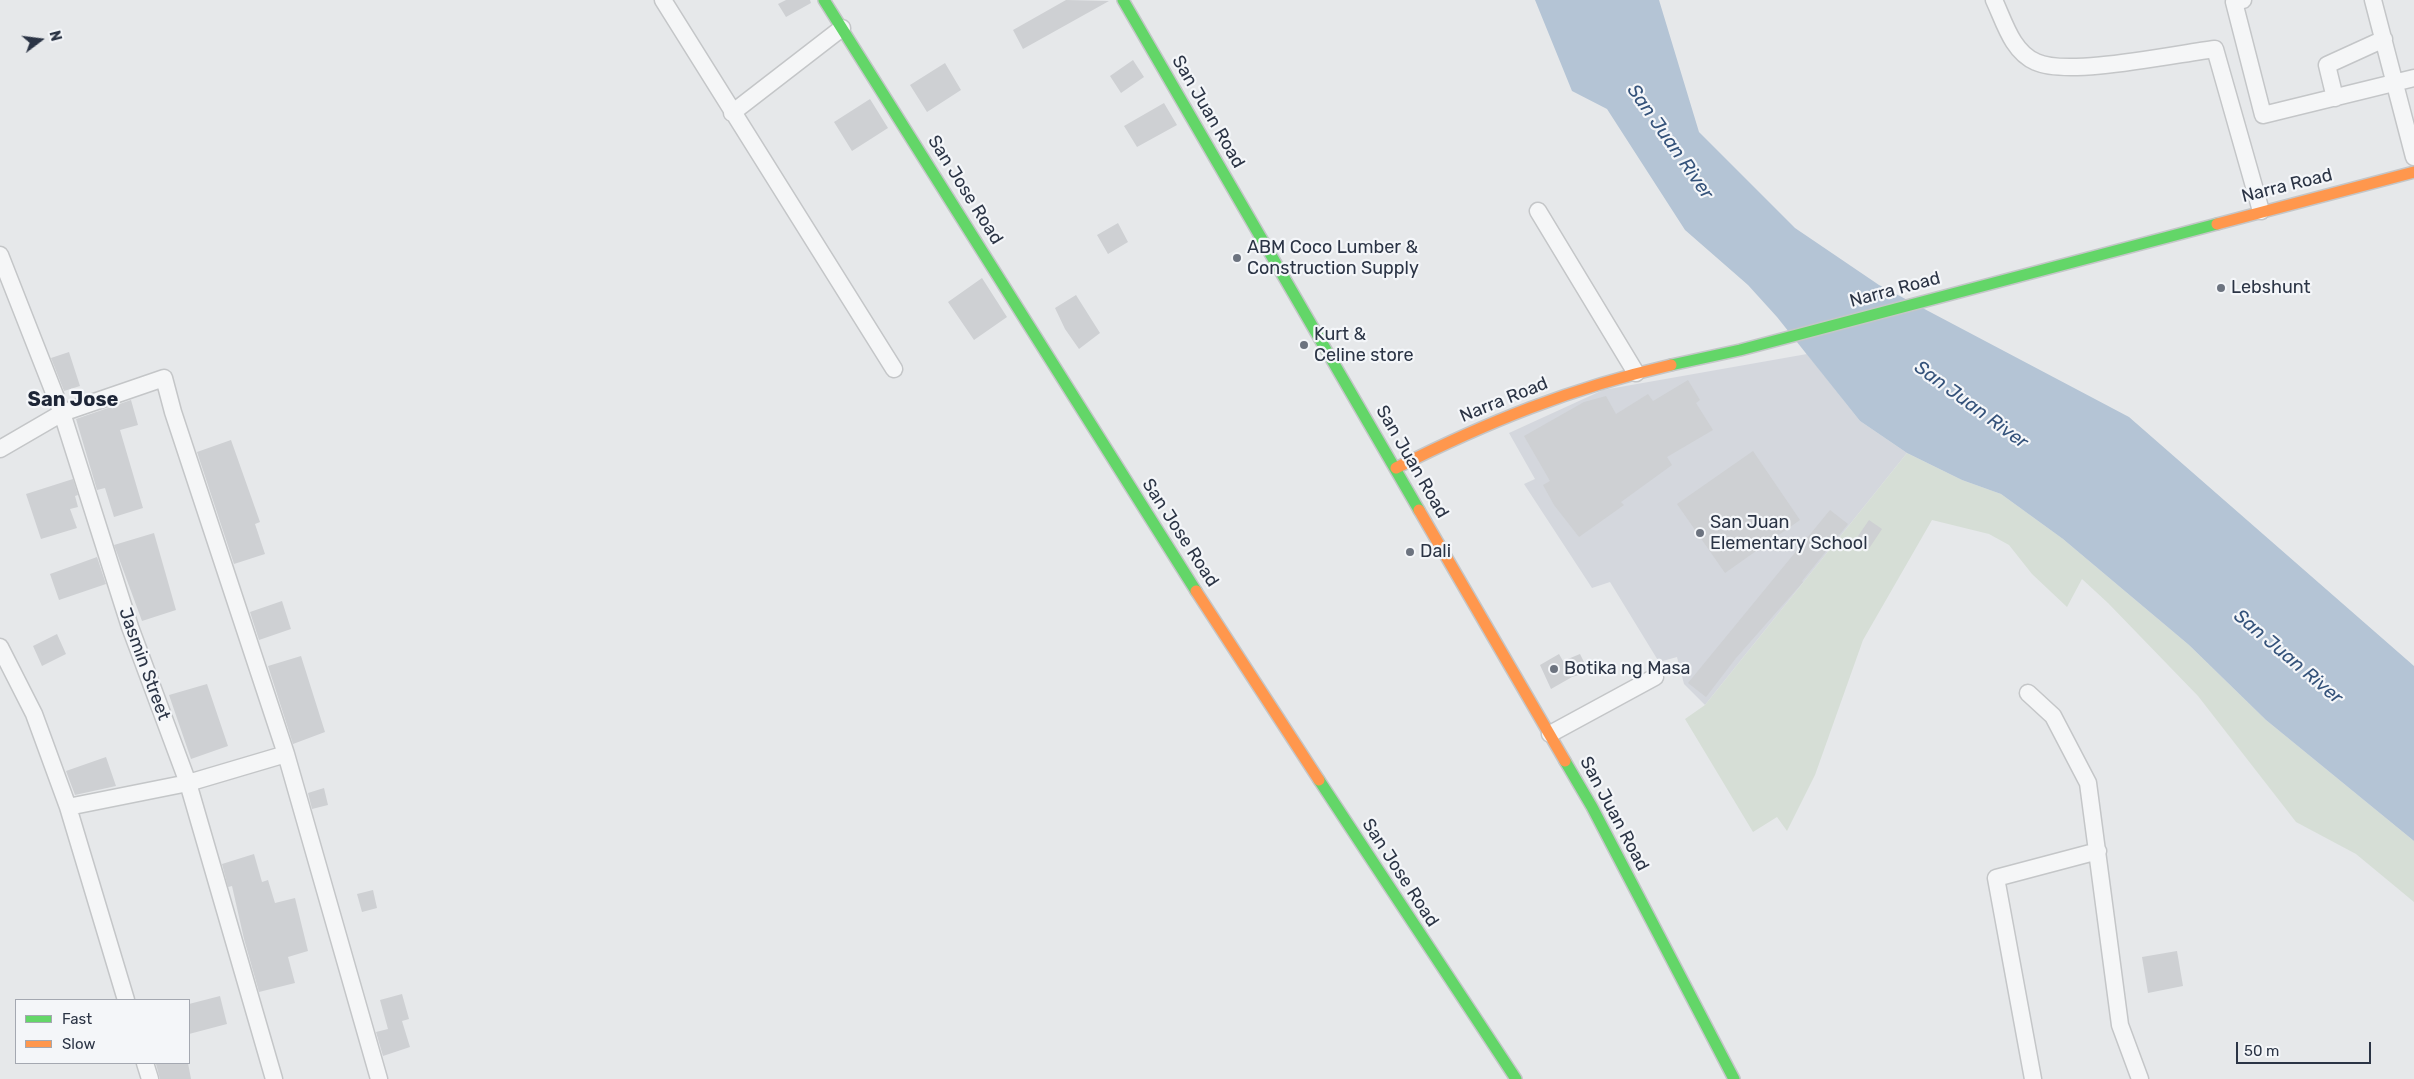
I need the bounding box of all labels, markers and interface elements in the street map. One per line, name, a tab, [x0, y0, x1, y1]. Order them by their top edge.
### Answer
north arrow	[15, 15, 65, 65]
text: N	[45, 29, 64, 43]
street label: San Juan Road	[1167, 52, 1249, 172]
water label: San Juan River	[1622, 80, 1718, 204]
street label: San Jose Road	[923, 131, 1007, 249]
street label: Narra Road	[2239, 164, 2335, 208]
place label: ABM Coco Lumber & Construction Supply	[1247, 237, 1419, 280]
marker: ABM Coco Lumber & Construction Supply	[1231, 252, 1243, 264]
street label: Narra Road	[1847, 268, 1943, 312]
place label: Lebshunt	[2231, 277, 2311, 299]
marker: Lebshunt	[2215, 282, 2227, 294]
place label: Kurt & Celine store	[1314, 324, 1413, 366]
marker: Kurt & Celine store	[1298, 339, 1310, 351]
water label: San Juan River	[1910, 356, 2032, 454]
street label: Narra Road	[1457, 373, 1551, 427]
district label: San Jose	[28, 388, 118, 412]
street label: San Juan Road	[1371, 402, 1453, 522]
street label: San Jose Road	[1137, 475, 1223, 591]
place label: San Juan Elementary School	[1710, 512, 1868, 554]
marker: San Juan Elementary School	[1694, 527, 1706, 539]
place label: Dali	[1420, 541, 1451, 563]
marker: Dali	[1404, 546, 1416, 558]
street label: Jasmin Street	[114, 605, 174, 723]
water label: San Juan River	[2229, 605, 2347, 709]
place label: Botika ng Masa	[1564, 658, 1691, 680]
marker: Botika ng Masa	[1548, 663, 1560, 675]
street label: San Juan Road	[1575, 753, 1653, 875]
street label: San Jose Road	[1357, 815, 1443, 931]
legend	[15, 999, 190, 1064]
text: Fast	[62, 1010, 92, 1028]
scale bar	[2239, 1032, 2374, 1064]
text: Slow	[62, 1035, 95, 1053]
text: 50 m	[2244, 1042, 2279, 1060]

